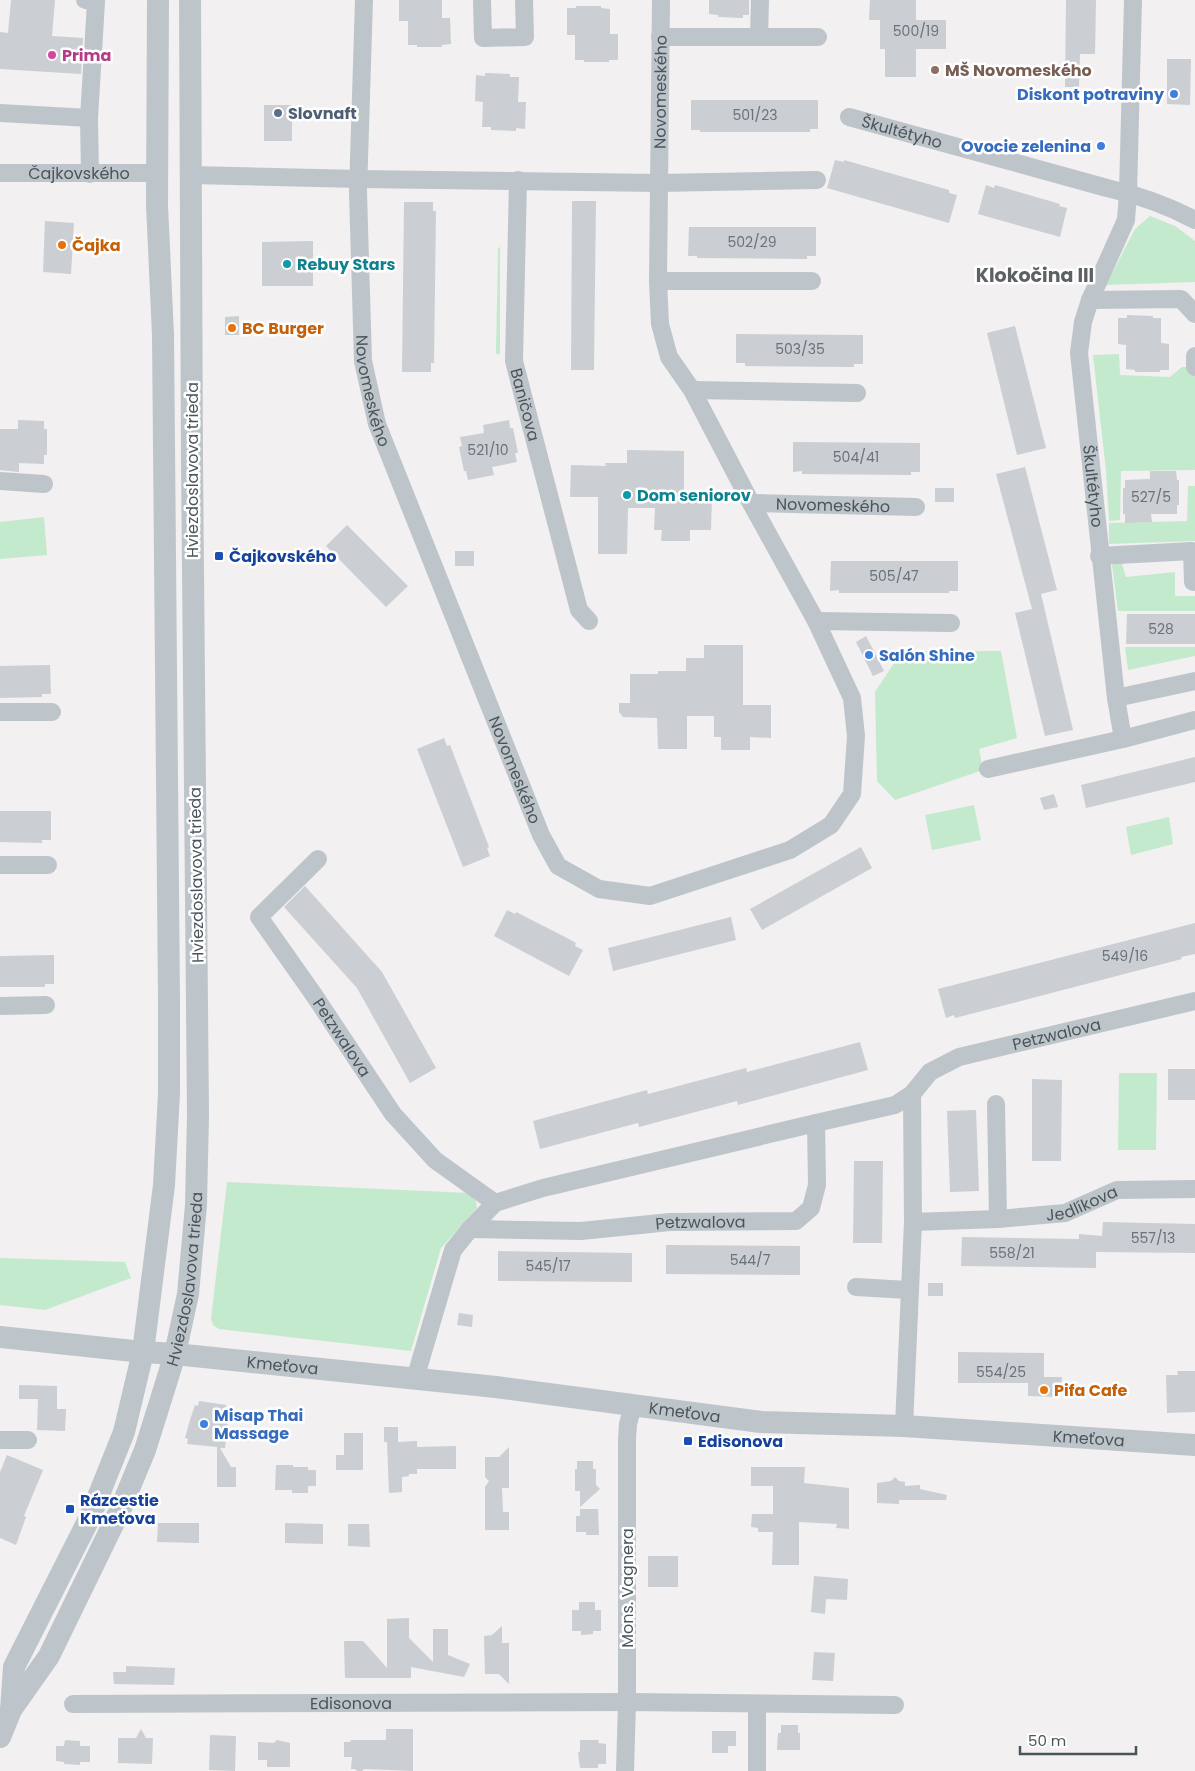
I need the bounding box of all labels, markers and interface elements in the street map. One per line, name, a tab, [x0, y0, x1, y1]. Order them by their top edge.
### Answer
house number: 500/19	[893, 21, 939, 41]
street label: Novomeského	[648, 35, 673, 149]
place label: Prima	[62, 44, 111, 67]
marker: Prima	[46, 49, 58, 61]
place label: MŠ Novomeského	[945, 59, 1092, 82]
marker: MŠ Novomeského	[929, 64, 941, 76]
place label: Diskont potraviny	[1017, 83, 1165, 106]
marker: Diskont potraviny	[1168, 88, 1180, 100]
place label: Slovnaft	[288, 102, 357, 125]
house number: 501/23	[732, 105, 778, 125]
marker: Slovnaft	[272, 107, 284, 119]
street label: Škultétyho	[859, 110, 945, 154]
place label: Ovocie zelenina	[961, 135, 1091, 158]
marker: Ovocie zelenina	[1095, 140, 1107, 152]
street label: Čajkovského	[28, 162, 130, 185]
house number: 502/29	[727, 232, 777, 252]
place label: Čajka	[72, 234, 121, 257]
marker: Čajka	[56, 239, 68, 251]
place label: Rebuy Stars	[297, 253, 395, 276]
marker: Rebuy Stars	[281, 258, 293, 270]
district label: Klokočina III	[976, 262, 1094, 289]
place label: BC Burger	[242, 317, 324, 340]
marker: BC Burger	[226, 322, 238, 334]
street label: Novomeského	[350, 334, 396, 450]
house number: 503/35	[775, 339, 825, 359]
street label: Baničova	[504, 366, 545, 444]
street label: Hviezdoslavova trieda	[181, 382, 204, 558]
house number: 521/10	[467, 440, 509, 460]
street label: Škultétyho	[1077, 444, 1109, 529]
house number: 504/41	[833, 447, 879, 467]
place label: Dom seniorov	[637, 484, 751, 507]
house number: 527/5	[1131, 487, 1171, 507]
marker: Dom seniorov	[621, 489, 633, 501]
street label: Novomeského	[776, 493, 890, 518]
place label: Čajkovského	[229, 545, 337, 568]
marker: Čajkovského	[213, 550, 225, 562]
house number: 505/47	[869, 566, 919, 586]
house number: 528	[1148, 619, 1174, 639]
place label: Salón Shine	[879, 644, 975, 667]
marker: Salón Shine	[863, 649, 875, 661]
street label: Novomeského	[483, 713, 546, 827]
street label: Hviezdoslavova trieda	[183, 787, 210, 963]
house number: 549/16	[1102, 946, 1148, 966]
street label: Petzwalova	[307, 994, 376, 1082]
street label: Petzwalova	[1010, 1013, 1103, 1056]
street label: Jedlíkova	[1045, 1180, 1121, 1227]
street label: Hviezdoslavova trieda	[161, 1192, 208, 1369]
street label: Petzwalova	[654, 1210, 746, 1235]
house number: 557/13	[1131, 1228, 1175, 1248]
house number: 558/21	[989, 1243, 1035, 1263]
house number: 544/7	[730, 1250, 771, 1270]
house number: 545/17	[525, 1256, 571, 1276]
street label: Kmeťova	[246, 1350, 319, 1381]
house number: 554/25	[976, 1362, 1026, 1382]
place label: Pifa Cafe	[1054, 1379, 1128, 1402]
marker: Pifa Cafe	[1038, 1384, 1050, 1396]
street label: Kmeťova	[648, 1396, 722, 1429]
place label: Misap Thai Massage	[214, 1404, 303, 1445]
marker: Misap Thai Massage	[198, 1418, 210, 1430]
street label: Kmeťova	[1052, 1425, 1125, 1452]
place label: Edisonova	[698, 1430, 783, 1453]
marker: Edisonova	[682, 1435, 694, 1447]
place label: Rázcestie Kmeťova	[80, 1489, 159, 1530]
marker: Rázcestie Kmeťova	[64, 1503, 76, 1515]
street label: Mons. Vagnera	[616, 1528, 639, 1648]
street label: Edisonova	[310, 1692, 392, 1715]
scale bar	[1020, 1724, 1136, 1756]
text: 50 m	[1028, 1730, 1066, 1751]

